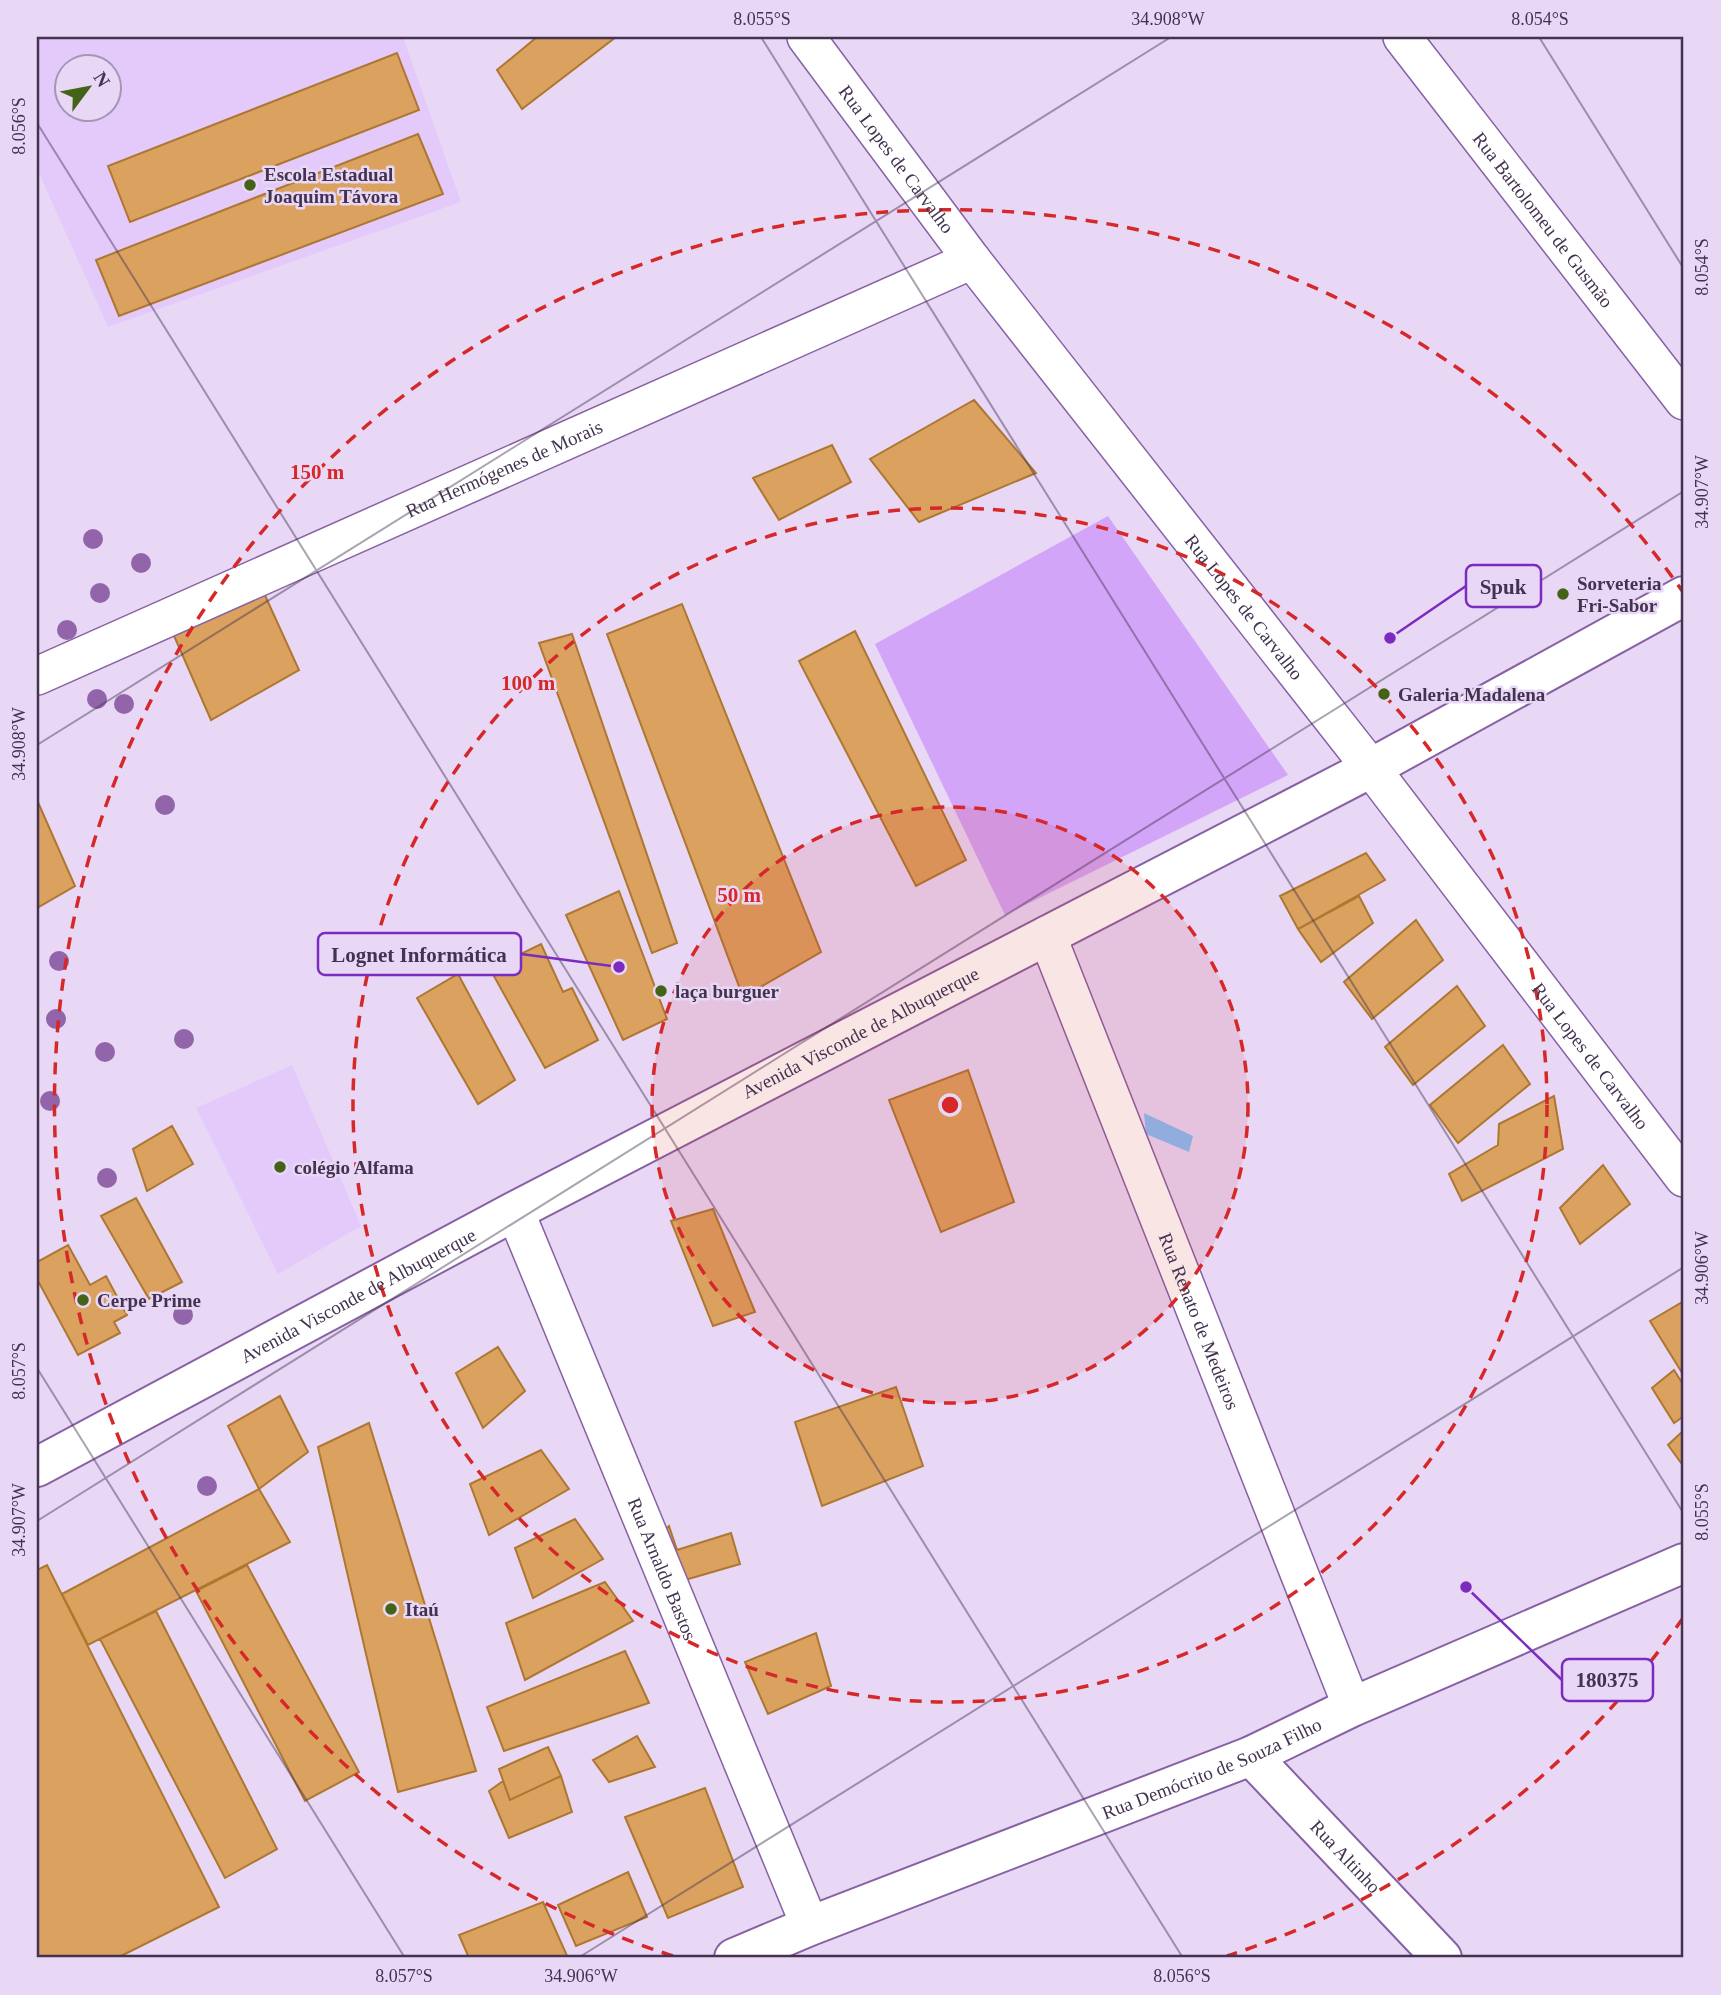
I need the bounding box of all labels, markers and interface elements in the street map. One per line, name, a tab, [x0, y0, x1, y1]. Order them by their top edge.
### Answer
text: 8.055°S	[733, 9, 791, 29]
text: 34.908°W	[1131, 9, 1205, 29]
text: 8.054°S	[1511, 9, 1569, 29]
north arrow	[52, 52, 122, 122]
text: N	[89, 68, 115, 91]
street label: Rua Lopes de Carvalho	[835, 81, 958, 237]
text: 8.056°S	[9, 97, 29, 155]
street label: Rua Bartolomeu de Gusmão	[1469, 128, 1617, 312]
place label: Escola Estadual Joaquim Távora	[264, 164, 399, 207]
marker: Escola Estadual Joaquim Távora	[242, 177, 258, 193]
text: 8.054°S	[1692, 238, 1712, 296]
street label: Rua Hermógenes de Morais	[403, 416, 606, 522]
text: 34.907°W	[1692, 455, 1712, 529]
text: 150 m	[290, 460, 345, 484]
street label: Rua Lopes de Carvalho	[1180, 530, 1308, 684]
callout: Spuk	[1466, 565, 1541, 607]
place label: Sorveteria Fri-Sabor	[1577, 573, 1662, 616]
text: Spuk	[1480, 575, 1527, 599]
marker: Sorveteria Fri-Sabor	[1555, 586, 1571, 602]
text: 100 m	[501, 671, 556, 695]
place label: Galeria Madalena	[1398, 684, 1546, 705]
marker: Galeria Madalena	[1376, 686, 1392, 702]
text: 34.908°W	[9, 707, 29, 781]
text: 50 m	[717, 883, 761, 907]
callout: Lognet Informática	[318, 933, 521, 975]
text: Lognet Informática	[331, 943, 507, 967]
street label: Avenida Visconde de Albuquerque	[739, 963, 982, 1103]
street label: Rua Lopes de Carvalho	[1528, 979, 1653, 1134]
place label: laça burguer	[675, 981, 780, 1002]
marker: laça burguer	[653, 983, 669, 999]
centre of rings	[938, 1093, 962, 1117]
place label: colégio Alfama	[294, 1157, 414, 1178]
marker: colégio Alfama	[272, 1159, 288, 1175]
street label: Avenida Visconde de Albuquerque	[237, 1224, 479, 1367]
street label: Rua Renato de Medeiros	[1155, 1230, 1243, 1413]
text: 34.906°W	[1692, 1231, 1712, 1305]
place label: Cerpe Prime	[97, 1290, 201, 1311]
marker: Cerpe Prime	[75, 1292, 91, 1308]
text: 8.057°S	[9, 1342, 29, 1400]
text: 34.907°W	[9, 1483, 29, 1557]
text: 8.055°S	[1692, 1483, 1712, 1541]
street label: Rua Arnaldo Bastos	[623, 1495, 701, 1643]
place label: Itaú	[405, 1599, 439, 1620]
marker: Itaú	[383, 1601, 399, 1617]
callout: 180375	[1562, 1659, 1653, 1701]
text: 180375	[1576, 1668, 1639, 1692]
street label: Rua Demócrito de Souza Filho	[1099, 1714, 1325, 1823]
street label: Rua Altinho	[1306, 1816, 1385, 1897]
text: 8.057°S	[375, 1966, 433, 1986]
text: 34.906°W	[544, 1966, 618, 1986]
text: 8.056°S	[1153, 1966, 1211, 1986]

